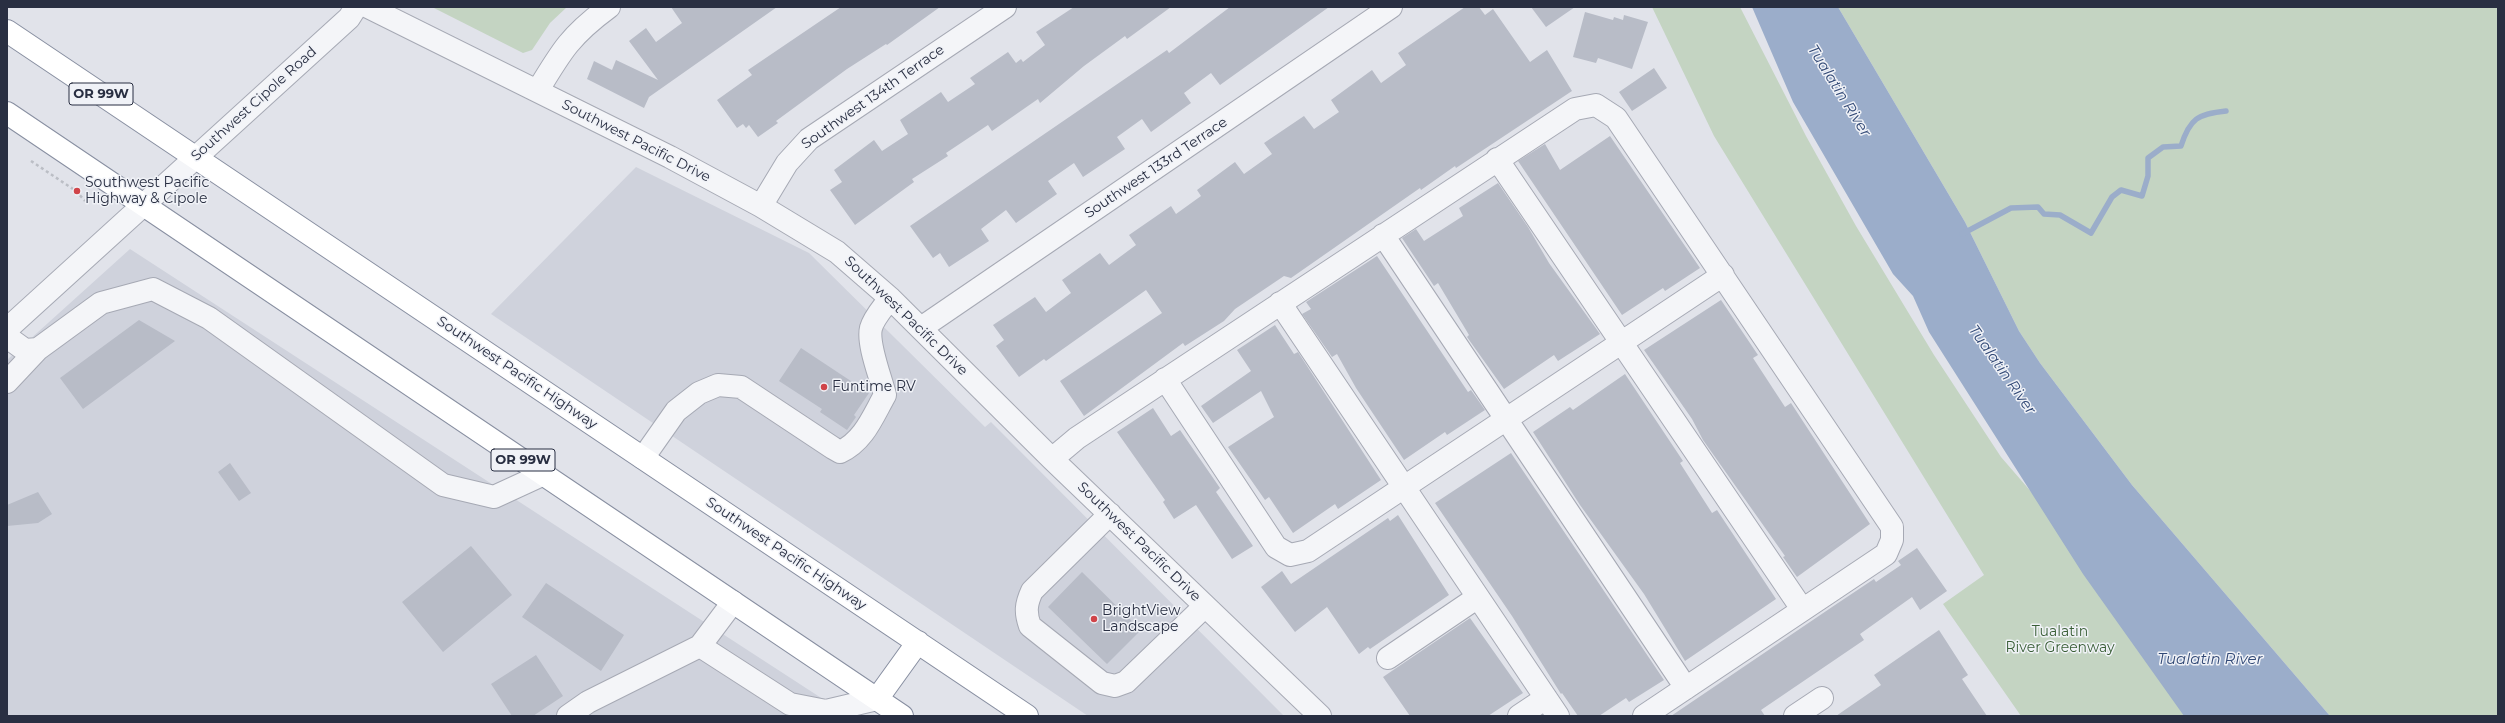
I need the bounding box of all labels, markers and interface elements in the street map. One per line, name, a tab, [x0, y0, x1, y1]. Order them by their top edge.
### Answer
street label: Southwest 134th Terrace	[798, 41, 948, 153]
water label: Tualatin River	[1804, 42, 1874, 140]
street label: Southwest Cipole Road	[188, 43, 320, 165]
road number: OR 99W	[69, 83, 133, 105]
street label: Southwest Pacific Drive	[559, 96, 713, 186]
street label: Southwest 133rd Terrace	[1081, 114, 1231, 222]
place label: Southwest Pacific Highway & Cipole	[85, 175, 209, 208]
marker: Southwest Pacific Highway & Cipole	[72, 186, 82, 196]
street label: Southwest Pacific Drive	[841, 253, 971, 379]
street label: Southwest Pacific Highway	[434, 313, 600, 433]
water label: Tualatin River	[1965, 322, 2039, 418]
place label: Funtime RV	[832, 379, 916, 395]
marker: Funtime RV	[819, 382, 829, 392]
road number: OR 99W	[491, 449, 555, 471]
street label: Southwest Pacific Drive	[1074, 479, 1204, 605]
street label: Southwest Pacific Highway	[703, 494, 869, 614]
place label: BrightView Landscape	[1102, 603, 1180, 636]
marker: BrightView Landscape	[1089, 614, 1099, 624]
park label: Tualatin River Greenway	[2005, 624, 2115, 656]
water label: Tualatin River	[2158, 651, 2262, 669]

